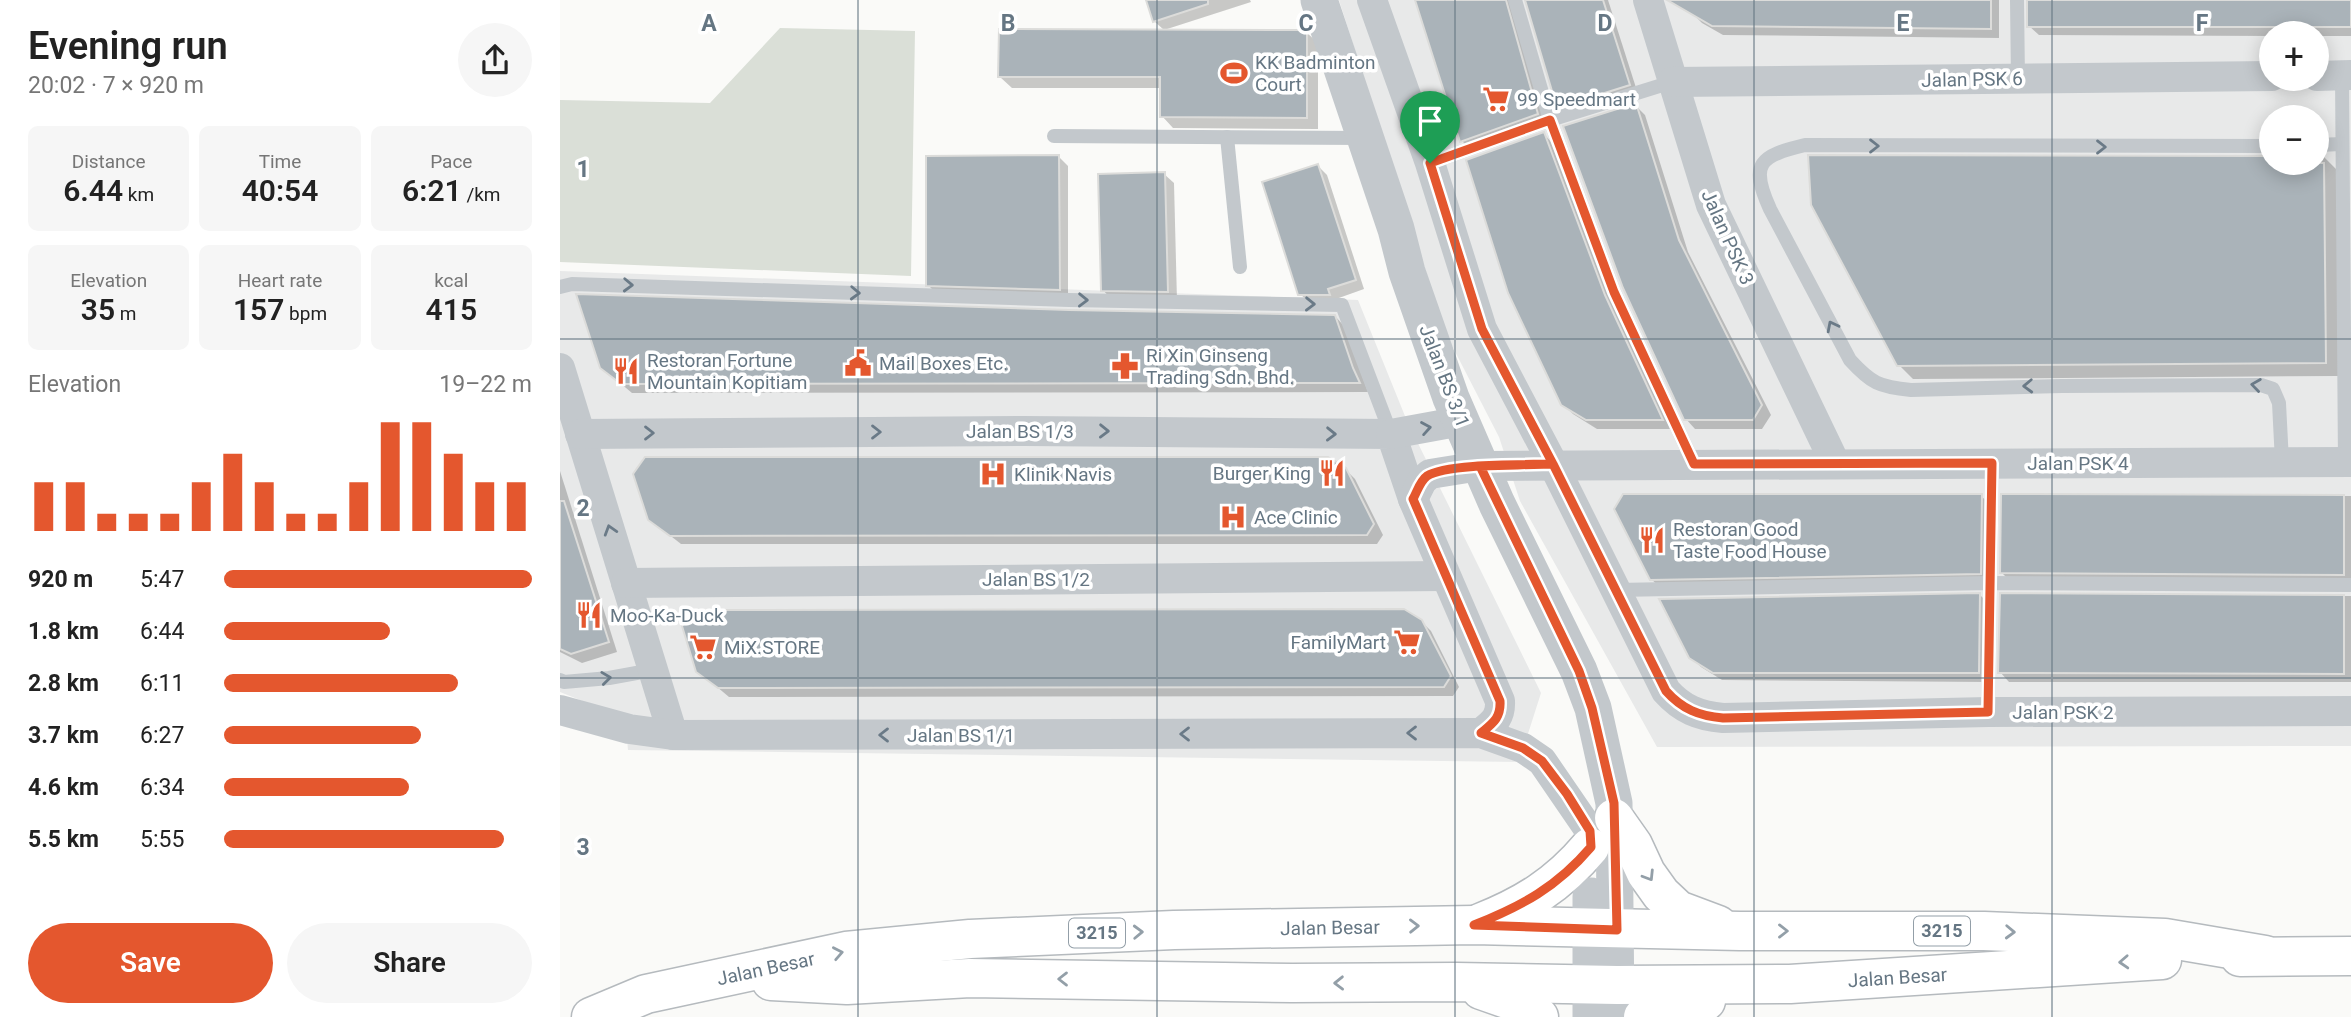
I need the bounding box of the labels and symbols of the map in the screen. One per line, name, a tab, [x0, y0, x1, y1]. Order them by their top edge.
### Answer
text: A	[701, 10, 717, 37]
text: B	[1001, 10, 1015, 37]
text: C	[1298, 10, 1314, 37]
text: D	[1598, 10, 1612, 37]
text: E	[1897, 10, 1910, 37]
text: F	[2196, 10, 2209, 37]
place label: KK Badminton Court	[1255, 51, 1376, 96]
sports icon: KK Badminton Court	[1219, 58, 1249, 88]
street label: Jalan PSK 6	[1921, 67, 2023, 92]
supermarket icon: 99 Speedmart	[1481, 84, 1511, 114]
place label: 99 Speedmart	[1517, 88, 1636, 111]
pin	[1400, 91, 1460, 163]
one-way arrow	[1868, 138, 1879, 153]
one-way arrow	[2096, 139, 2107, 155]
text: 1	[576, 156, 590, 183]
street label: Jalan PSK 3	[1696, 186, 1759, 288]
one-way arrow	[623, 278, 634, 293]
one-way arrow	[850, 285, 861, 300]
one-way arrow	[1078, 292, 1088, 308]
one-way arrow	[1305, 297, 1316, 312]
one-way arrow	[1827, 321, 1840, 333]
street label: Jalan BS 3/1	[1414, 322, 1475, 431]
place label: Ri Xin Ginseng Trading Sdn. Bhd.	[1146, 344, 1295, 389]
public building icon: Mail Boxes Etc.	[843, 348, 873, 378]
place label: Restoran Fortune Mountain Kopitiam	[647, 349, 807, 394]
pharmacy icon: Ri Xin Ginseng Trading Sdn. Bhd.	[1110, 351, 1140, 381]
place label: Mail Boxes Etc.	[879, 352, 1008, 375]
restaurant icon: Restoran Fortune Mountain Kopitiam	[611, 356, 641, 386]
one-way arrow	[2250, 378, 2262, 393]
one-way arrow	[2023, 379, 2034, 394]
street label: Jalan BS 1/3	[966, 420, 1074, 443]
one-way arrow	[1420, 421, 1432, 436]
one-way arrow	[871, 424, 882, 440]
one-way arrow	[1098, 424, 1109, 439]
one-way arrow	[644, 425, 654, 441]
one-way arrow	[1326, 426, 1337, 441]
street label: Jalan PSK 4	[2027, 452, 2129, 475]
restaurant icon: Burger King	[1317, 458, 1347, 488]
hospital icon: Klinik Navis	[978, 459, 1008, 489]
place label: Burger King	[1213, 462, 1311, 485]
place label: Klinik Navis	[1014, 463, 1112, 486]
text: 2	[576, 495, 590, 522]
hospital icon: Ace Clinic	[1218, 502, 1248, 532]
place label: Ace Clinic	[1254, 506, 1338, 529]
place label: Restoran Good Taste Food House	[1673, 518, 1827, 563]
one-way arrow	[604, 524, 618, 536]
restaurant icon: Restoran Good Taste Food House	[1637, 525, 1667, 555]
street label: Jalan BS 1/2	[982, 568, 1090, 591]
restaurant icon: Moo-Ka-Duck	[574, 600, 604, 630]
place label: Moo-Ka-Duck	[610, 604, 724, 627]
supermarket icon: FamilyMart	[1392, 627, 1422, 657]
place label: FamilyMart	[1291, 631, 1386, 654]
supermarket icon: MiX.STORE	[688, 632, 718, 662]
place label: MiX.STORE	[724, 636, 820, 659]
one-way arrow	[601, 670, 612, 685]
street label: Jalan PSK 2	[2012, 701, 2114, 724]
street label: Jalan BS 1/1	[907, 724, 1015, 747]
one-way arrow	[1407, 725, 1417, 741]
one-way arrow	[1179, 726, 1190, 742]
one-way arrow	[878, 727, 889, 743]
text: 3	[576, 834, 590, 861]
one-way arrow	[1641, 868, 1654, 881]
street label: Jalan Besar	[1280, 916, 1381, 940]
road number: 3215	[1914, 916, 1970, 946]
road number: 3215	[1069, 918, 1125, 948]
one-way arrow	[1410, 918, 1420, 934]
one-way arrow	[1778, 923, 1789, 939]
one-way arrow	[1133, 924, 1144, 939]
one-way arrow	[2005, 925, 2016, 940]
one-way arrow	[832, 946, 844, 961]
street label: Jalan Besar	[715, 947, 817, 990]
one-way arrow	[2118, 955, 2129, 970]
street label: Jalan Besar	[1847, 963, 1948, 992]
one-way arrow	[1057, 971, 1067, 987]
one-way arrow	[1333, 975, 1344, 991]

